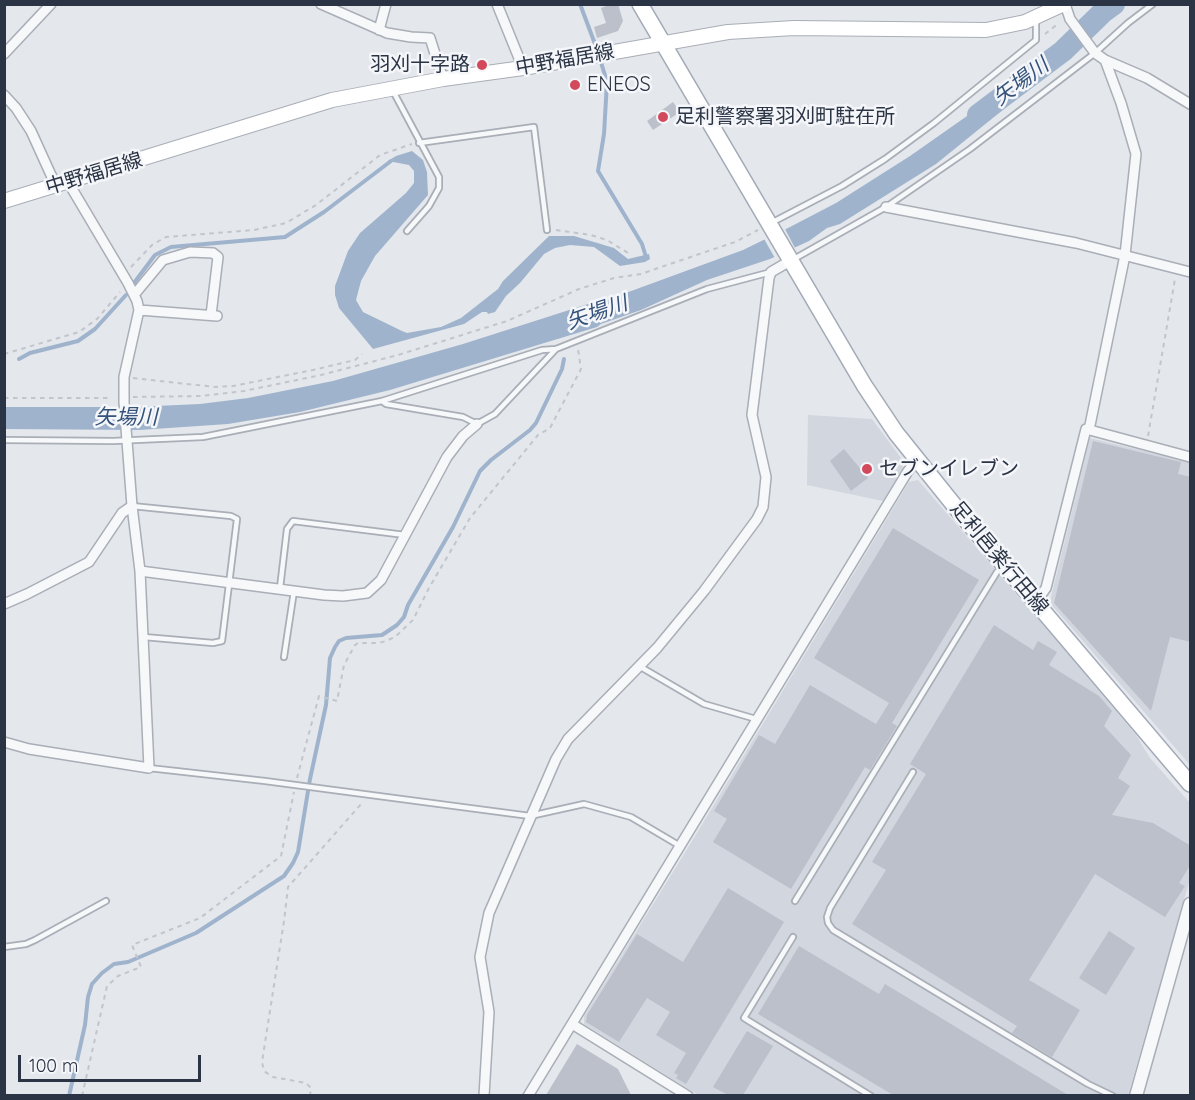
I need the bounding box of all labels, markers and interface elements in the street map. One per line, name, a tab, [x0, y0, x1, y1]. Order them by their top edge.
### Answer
street label: 中野福居線	[514, 39, 616, 81]
place label: 羽刈十字路	[370, 53, 470, 77]
water label: 矢場川	[988, 53, 1054, 111]
marker: 羽刈十字路	[475, 58, 489, 72]
place label: ENEOS	[587, 73, 651, 97]
marker: ENEOS	[568, 78, 582, 92]
place label: 足利警察署羽刈町駐在所	[675, 105, 895, 129]
marker: 足利警察署羽刈町駐在所	[656, 110, 670, 124]
street label: 中野福居線	[43, 148, 145, 200]
water label: 矢場川	[563, 291, 631, 335]
water label: 矢場川	[95, 405, 157, 431]
place label: セブンイレブン	[879, 457, 1019, 481]
marker: セブンイレブン	[860, 462, 874, 476]
street label: 足利邑楽行田線	[945, 497, 1053, 619]
scale bar	[21, 1043, 204, 1081]
text: 100 m	[29, 1054, 78, 1077]

